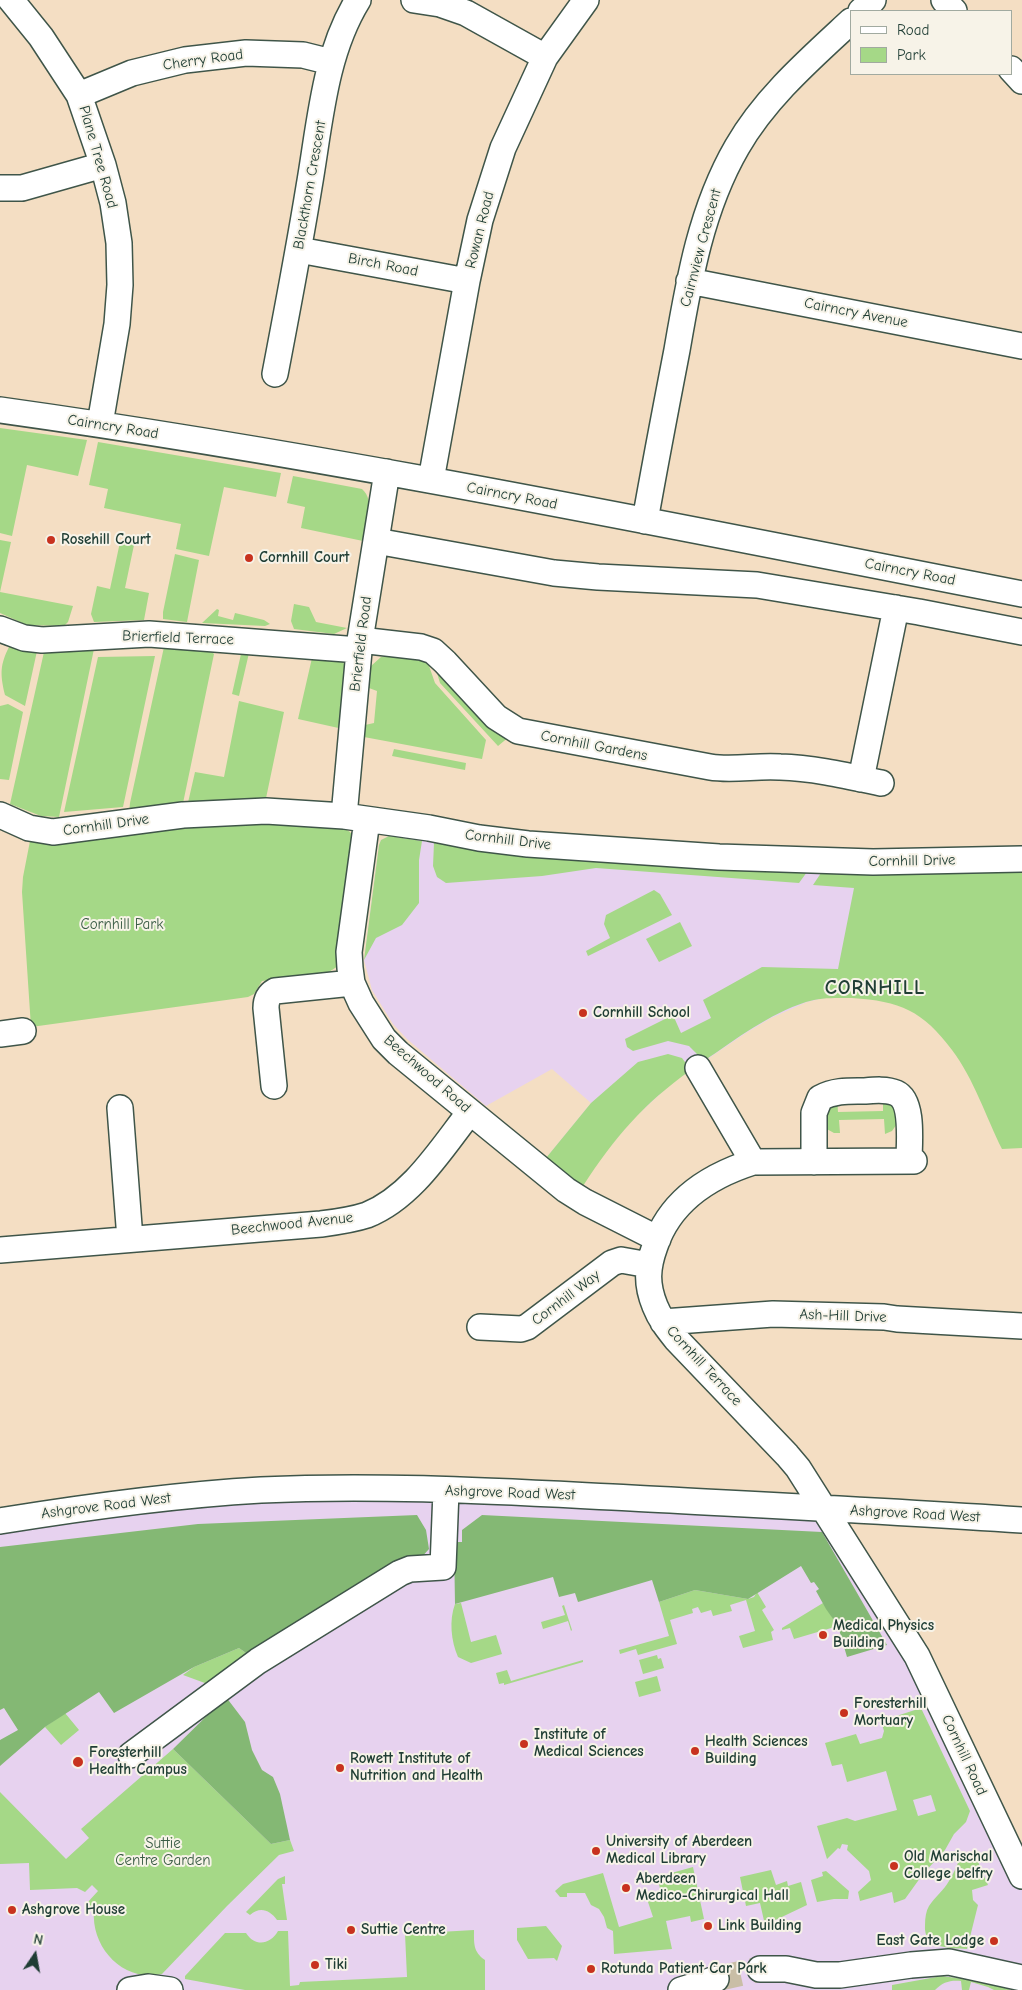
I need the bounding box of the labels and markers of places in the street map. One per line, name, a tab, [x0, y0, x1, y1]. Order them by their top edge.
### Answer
place label: Rosehill Court	[61, 531, 151, 549]
marker: Rosehill Court	[45, 534, 57, 546]
place label: Cornhill Court	[259, 549, 349, 567]
marker: Cornhill Court	[243, 552, 255, 564]
place label: Cornhill School	[593, 1004, 690, 1022]
marker: Cornhill School	[577, 1007, 589, 1019]
place label: Medical Physics Building	[833, 1617, 934, 1652]
marker: Medical Physics Building	[817, 1629, 829, 1641]
place label: Foresterhill Mortuary	[854, 1695, 926, 1730]
marker: Foresterhill Mortuary	[838, 1707, 850, 1719]
place label: Institute of Medical Sciences	[534, 1726, 644, 1761]
place label: Health Sciences Building	[705, 1733, 808, 1768]
marker: Institute of Medical Sciences	[518, 1738, 530, 1750]
place label: Foresterhill Health Campus	[89, 1744, 187, 1779]
marker: Health Sciences Building	[689, 1745, 701, 1757]
place label: Rowett Institute of Nutrition and Health	[350, 1750, 483, 1785]
marker: Foresterhill Health Campus	[71, 1755, 85, 1769]
marker: Rowett Institute of Nutrition and Health	[334, 1762, 346, 1774]
place label: University of Aberdeen Medical Library	[606, 1833, 752, 1868]
marker: University of Aberdeen Medical Library	[590, 1845, 602, 1857]
place label: Old Marischal College belfry	[904, 1848, 993, 1883]
marker: Old Marischal College belfry	[888, 1860, 900, 1872]
place label: Aberdeen Medico-Chirurgical Hall	[636, 1870, 789, 1905]
marker: Aberdeen Medico-Chirurgical Hall	[620, 1882, 632, 1894]
place label: Ashgrove House	[22, 1901, 125, 1919]
marker: Ashgrove House	[6, 1904, 18, 1916]
place label: Link Building	[718, 1917, 802, 1935]
marker: Link Building	[702, 1920, 714, 1932]
place label: Suttie Centre	[361, 1921, 446, 1939]
marker: Suttie Centre	[345, 1924, 357, 1936]
place label: East Gate Lodge	[877, 1932, 984, 1950]
marker: East Gate Lodge	[988, 1935, 1000, 1947]
place label: Tiki	[325, 1956, 347, 1974]
marker: Tiki	[309, 1959, 321, 1971]
place label: Rotunda Patient Car Park	[601, 1960, 767, 1978]
marker: Rotunda Patient Car Park	[585, 1963, 597, 1975]

